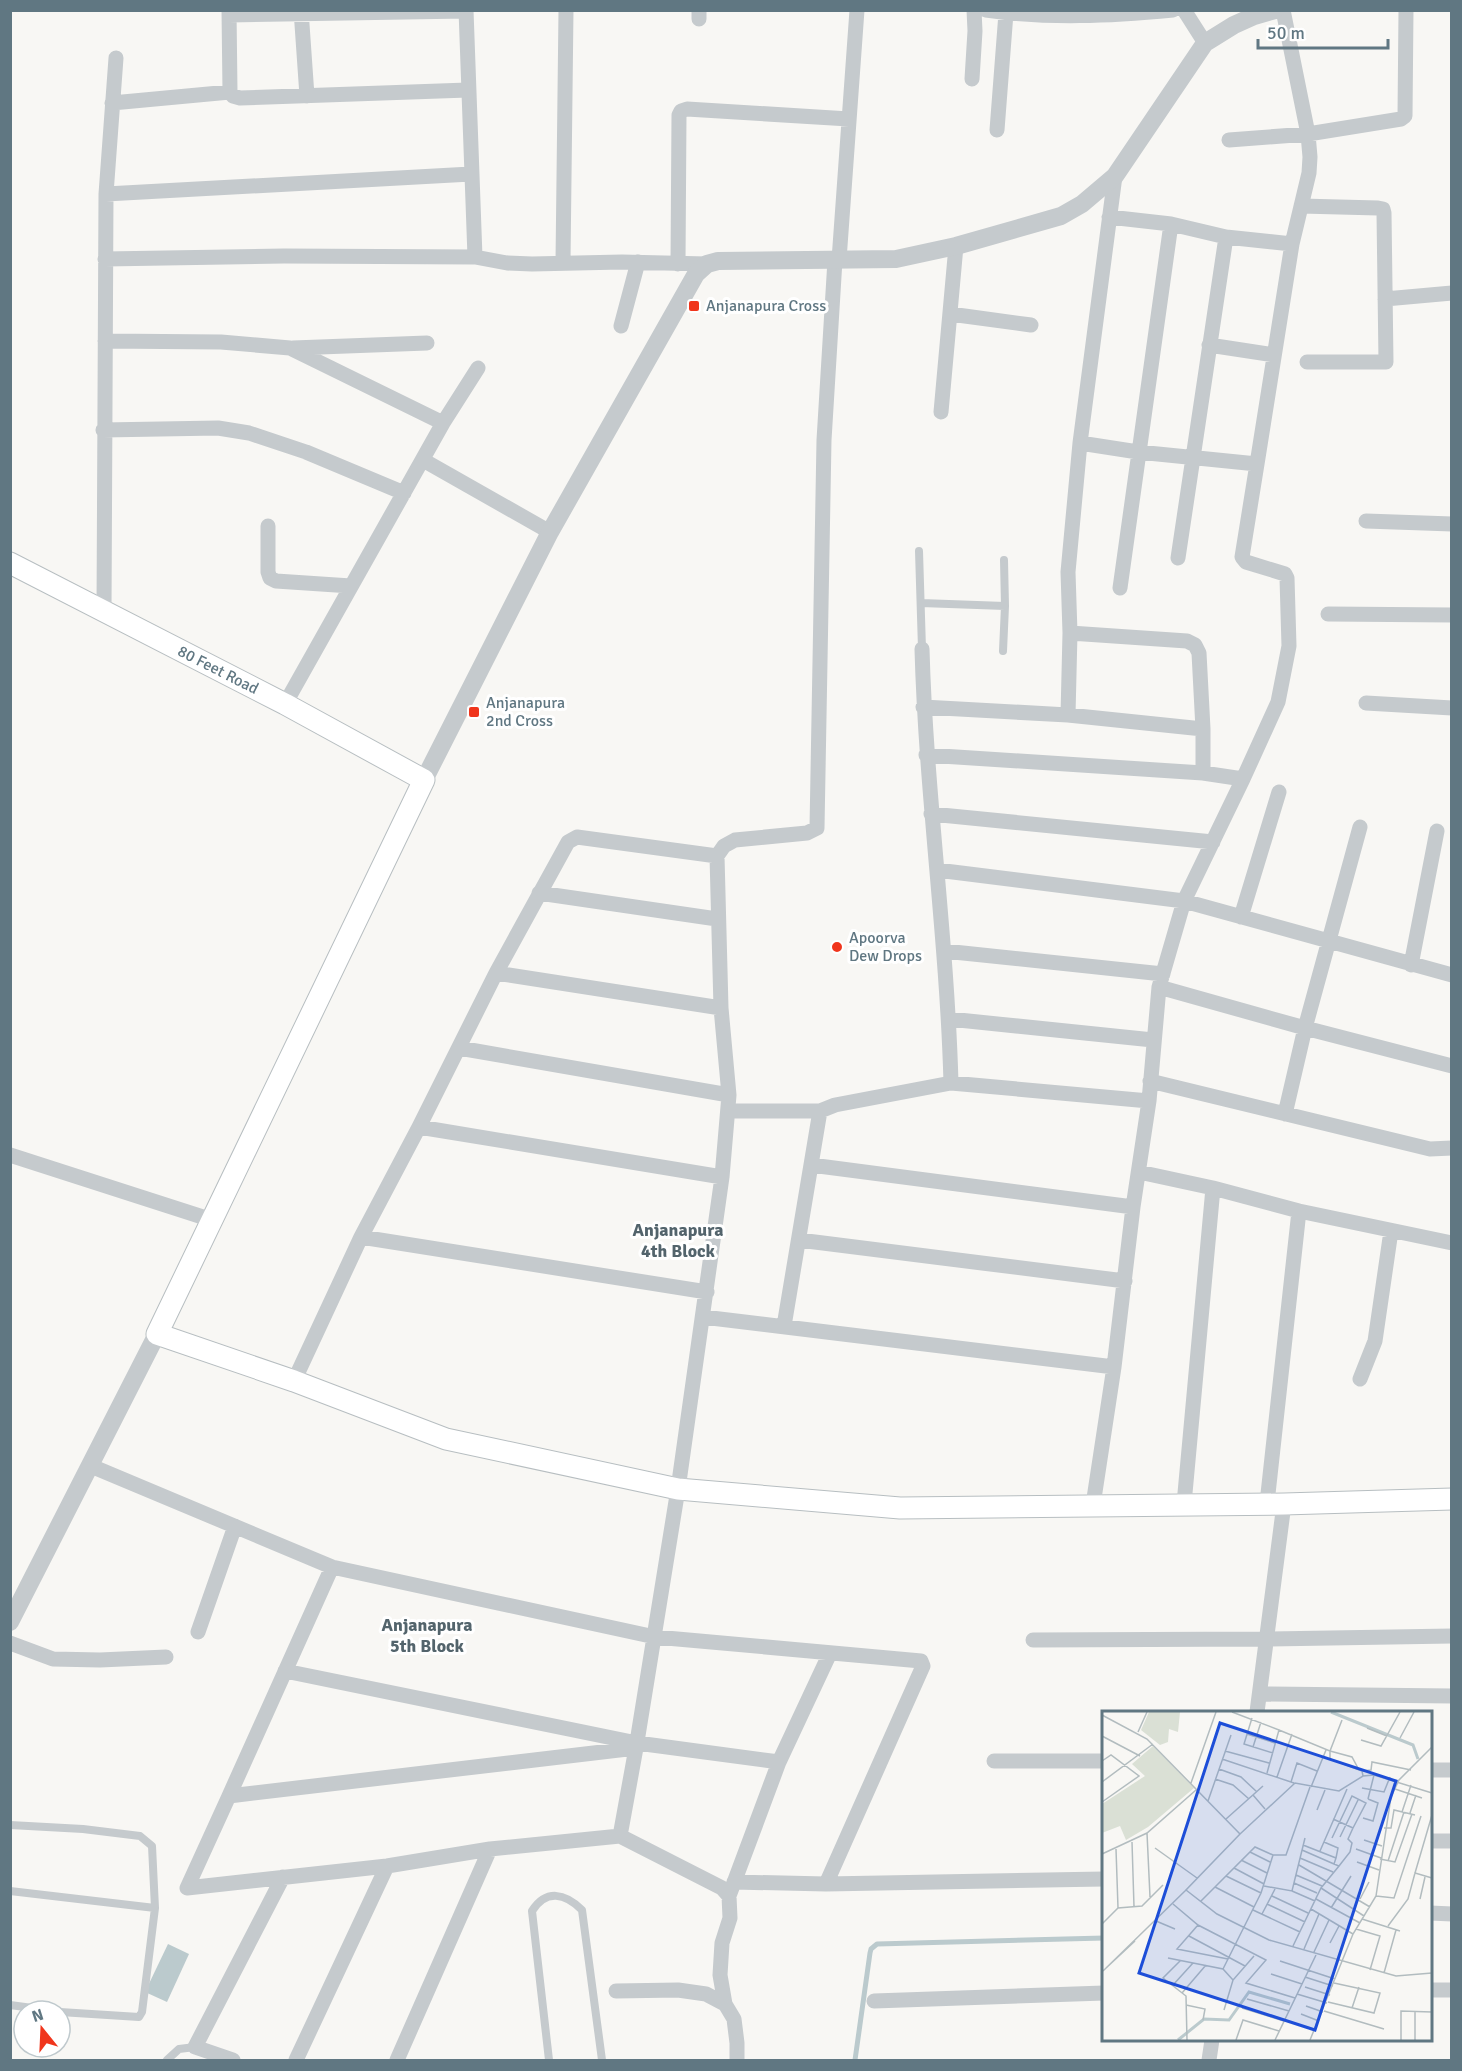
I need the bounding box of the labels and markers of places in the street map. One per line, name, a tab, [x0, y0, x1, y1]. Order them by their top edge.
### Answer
place label: Anjanapura Cross	[706, 296, 826, 316]
marker: Anjanapura Cross	[687, 299, 701, 313]
place label: Anjanapura 2nd Cross	[486, 693, 565, 731]
marker: Anjanapura 2nd Cross	[467, 705, 481, 719]
place label: Apoorva Dew Drops	[849, 928, 922, 966]
marker: Apoorva Dew Drops	[830, 940, 844, 954]

